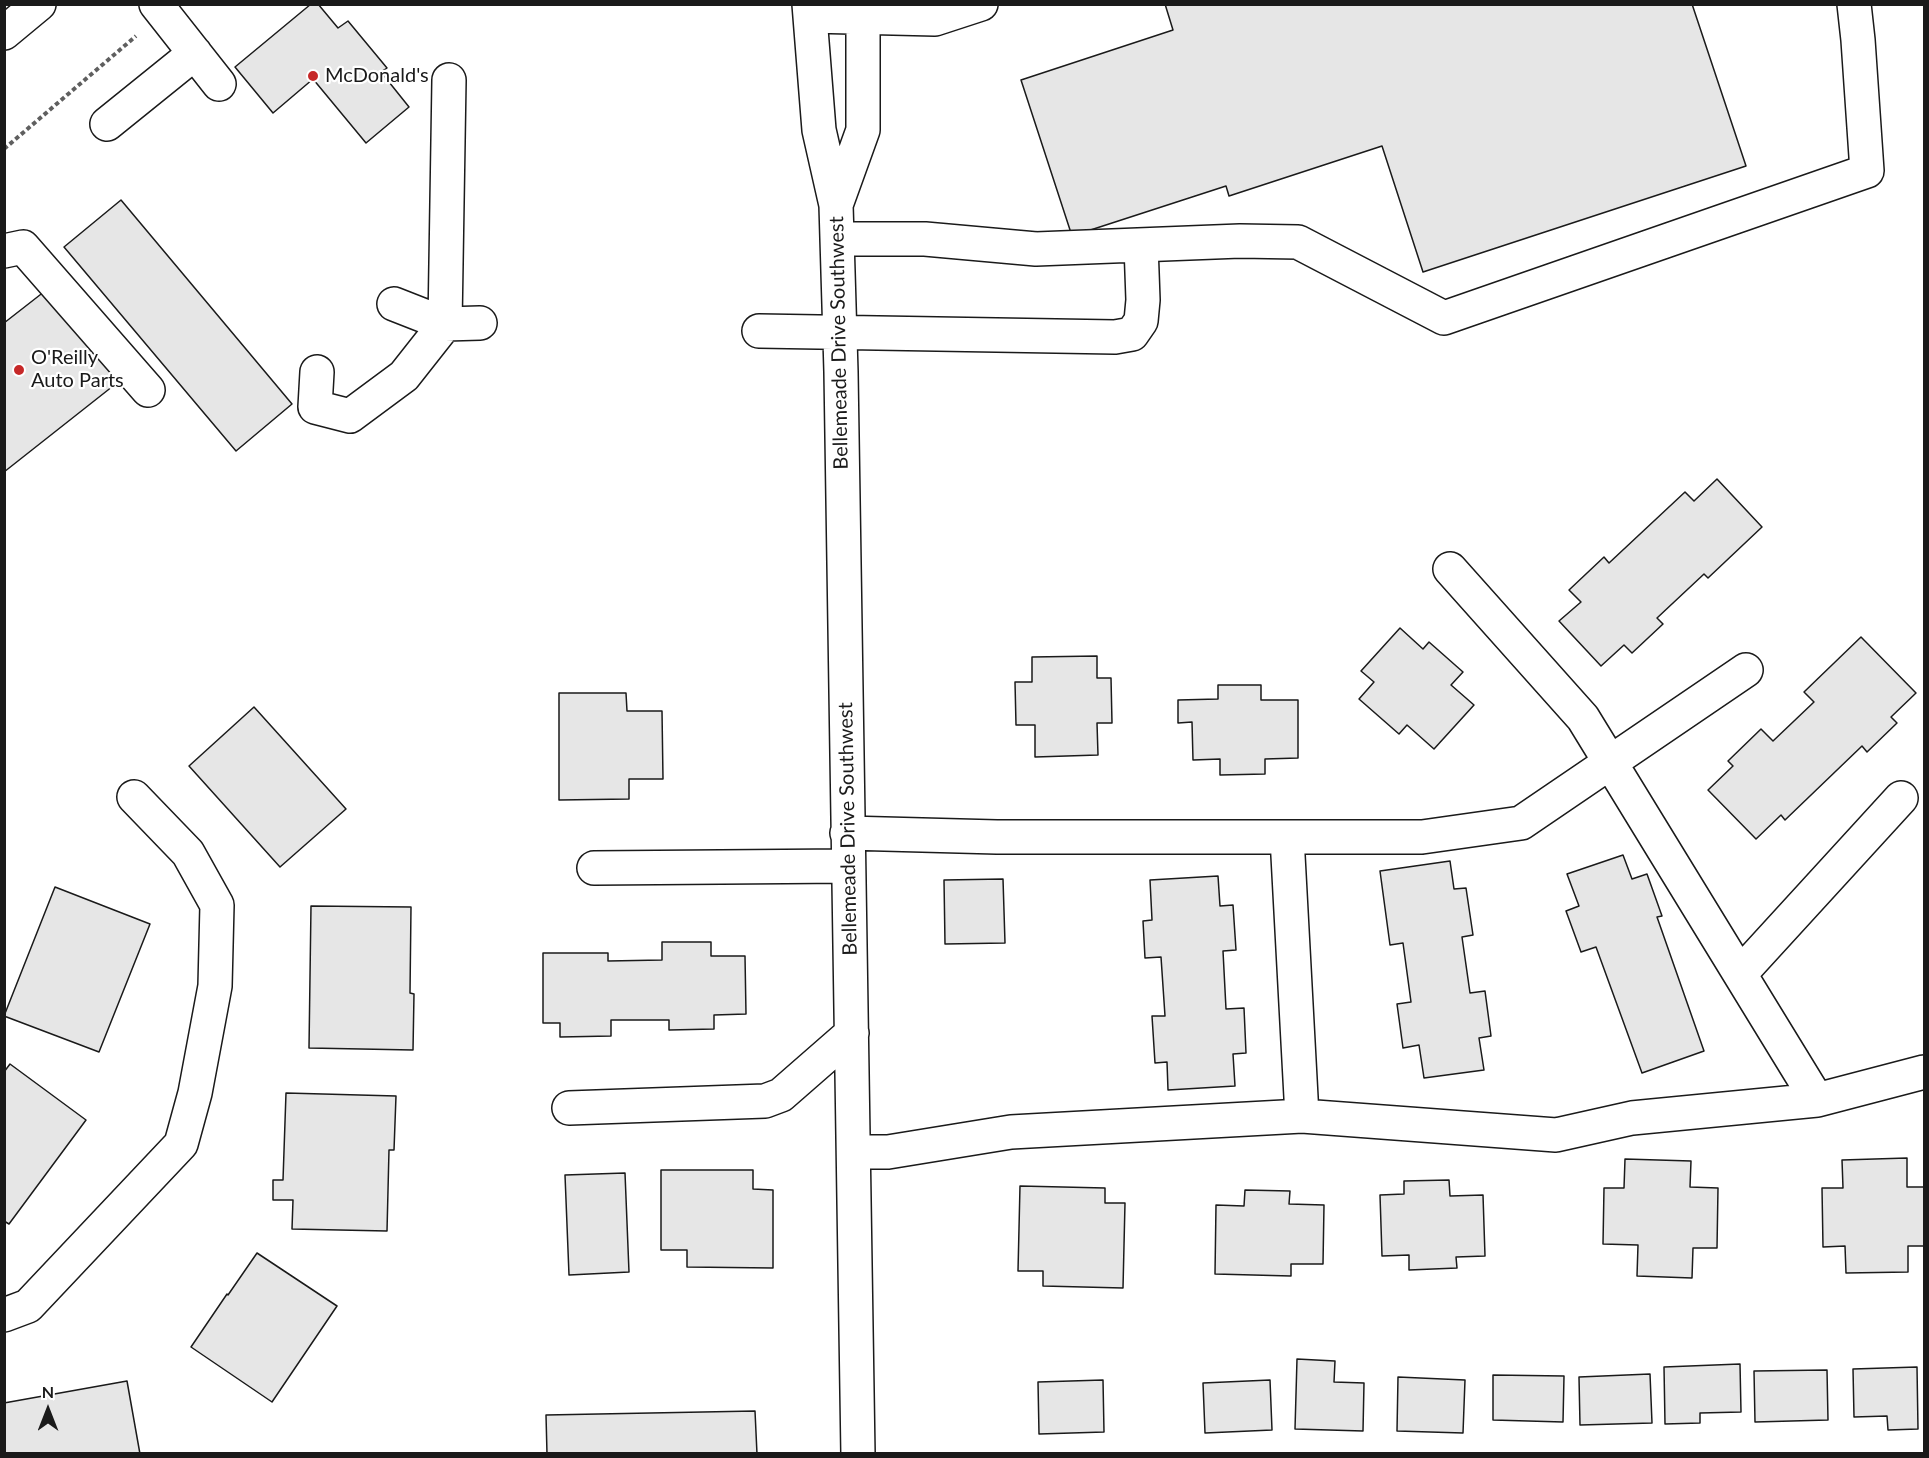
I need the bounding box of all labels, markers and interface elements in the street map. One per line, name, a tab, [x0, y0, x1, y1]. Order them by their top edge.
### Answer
place label: McDonald's	[325, 64, 429, 88]
marker: McDonald's	[306, 69, 320, 83]
street label: Bellemeade Drive Southwest	[825, 216, 853, 470]
place label: O'Reilly Auto Parts	[31, 346, 124, 393]
marker: O'Reilly Auto Parts	[12, 363, 26, 377]
street label: Bellemeade Drive Southwest	[834, 702, 862, 956]
north arrow	[18, 1380, 78, 1440]
text: N	[42, 1382, 54, 1401]

